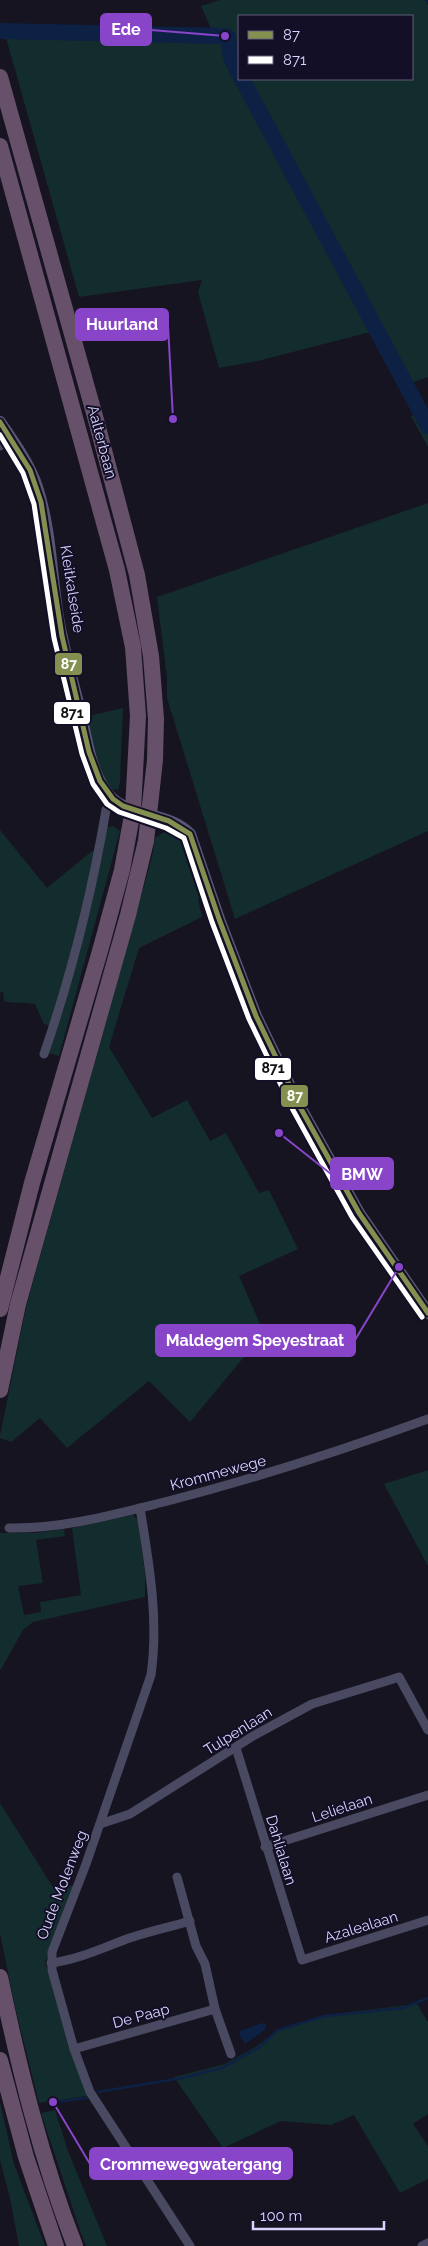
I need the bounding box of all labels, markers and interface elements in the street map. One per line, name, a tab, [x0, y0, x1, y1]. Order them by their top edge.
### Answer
callout: Ede	[101, 14, 151, 45]
legend	[238, 15, 413, 80]
text: Ede	[111, 20, 141, 39]
text: 87	[283, 26, 300, 44]
text: 871	[283, 51, 307, 69]
callout: Huurland	[76, 309, 168, 340]
text: Huurland	[86, 315, 158, 334]
street label: Aalterbaan	[84, 403, 120, 481]
street label: Kleitkalseide	[56, 544, 88, 634]
line badge: 87	[54, 652, 83, 676]
text: 87	[61, 656, 77, 672]
line badge: 871	[53, 701, 91, 725]
text: 871	[60, 705, 84, 721]
line badge: 871	[254, 1057, 292, 1081]
text: 871	[261, 1060, 285, 1076]
line badge: 87	[280, 1084, 309, 1108]
text: 87	[287, 1088, 303, 1104]
callout: BMW	[331, 1158, 393, 1189]
text: BMW	[341, 1165, 383, 1184]
callout: Maldegem Speyestraat	[156, 1325, 355, 1356]
text: Maldegem Speyestraat	[166, 1331, 344, 1350]
street label: Krommewege	[168, 1452, 268, 1494]
street label: Tulpenlaan	[201, 1703, 275, 1759]
street label: Lelielaan	[309, 1790, 375, 1826]
street label: Dahlialaan	[262, 1813, 300, 1887]
street label: Oude Molenweg	[33, 1828, 91, 1942]
street label: Azalealaan	[322, 1907, 400, 1947]
street label: De Paap	[111, 2000, 171, 2032]
callout: Crommewegwatergang	[90, 2148, 292, 2179]
text: Crommewegwatergang	[100, 2155, 282, 2174]
scale bar	[253, 2198, 384, 2230]
text: 100 m	[260, 2207, 302, 2225]

